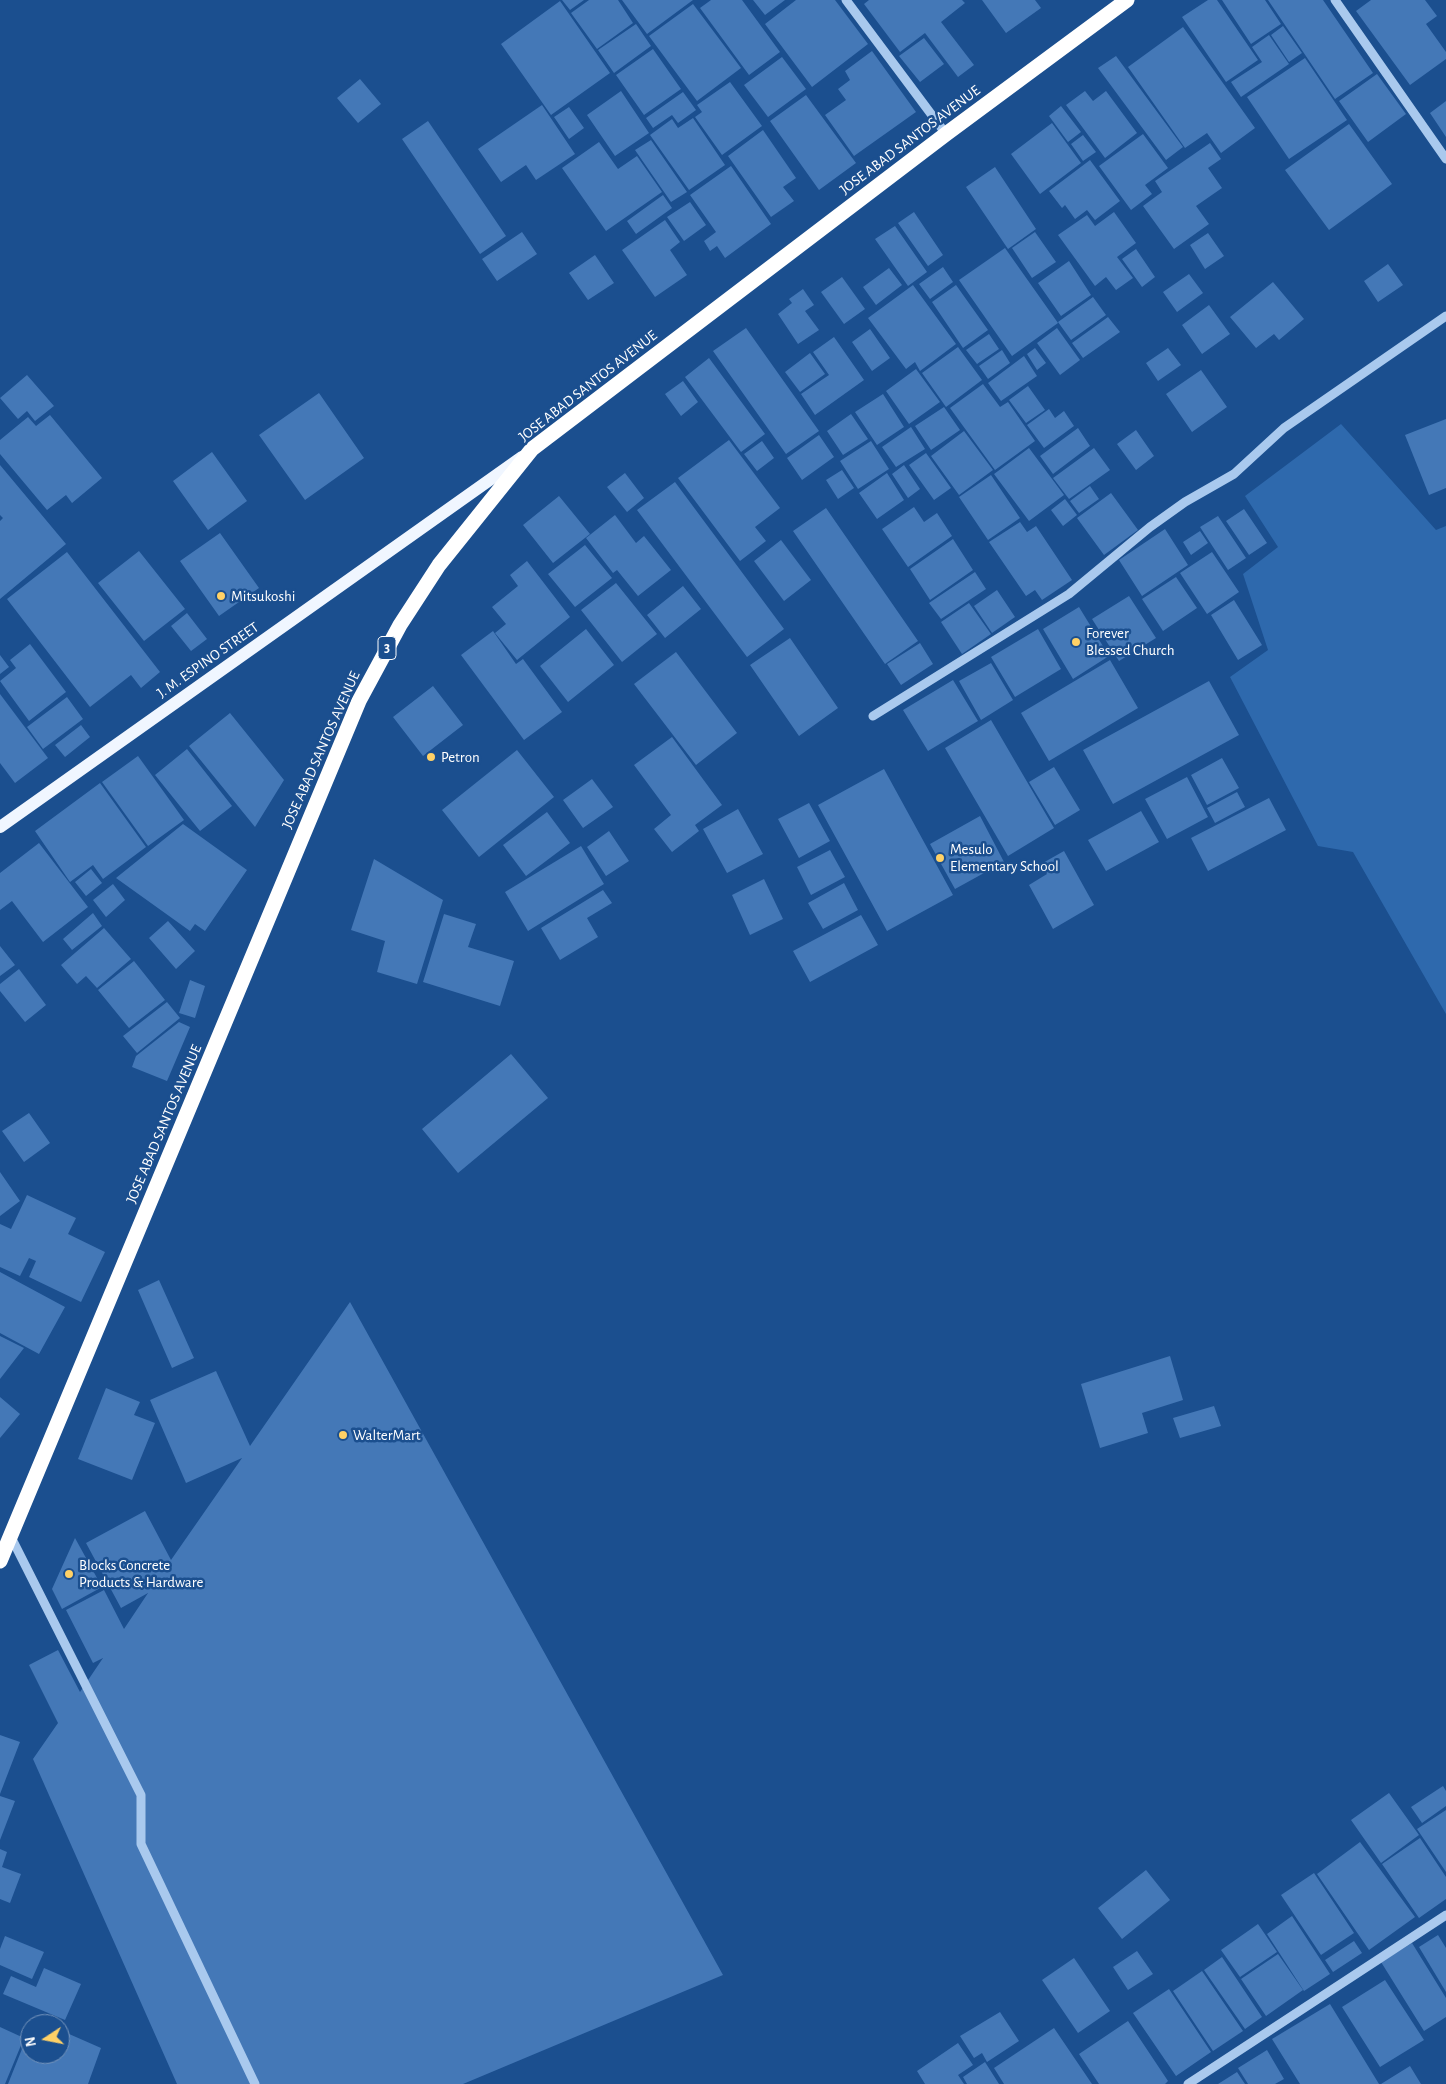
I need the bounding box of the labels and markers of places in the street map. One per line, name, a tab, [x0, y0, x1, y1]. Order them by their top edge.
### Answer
place label: Mitsukoshi	[231, 587, 295, 605]
marker: Mitsukoshi	[215, 590, 227, 602]
place label: Forever Blessed Church	[1086, 624, 1174, 659]
marker: Forever Blessed Church	[1070, 636, 1082, 648]
place label: Petron	[441, 748, 480, 766]
marker: Petron	[425, 751, 437, 763]
place label: Mesulo Elementary School	[950, 840, 1059, 875]
marker: Mesulo Elementary School	[934, 852, 946, 864]
place label: WalterMart	[353, 1426, 421, 1444]
marker: WalterMart	[337, 1429, 349, 1441]
place label: Blocks Concrete Products & Hardware	[79, 1556, 203, 1591]
marker: Blocks Concrete Products & Hardware	[63, 1568, 75, 1580]

